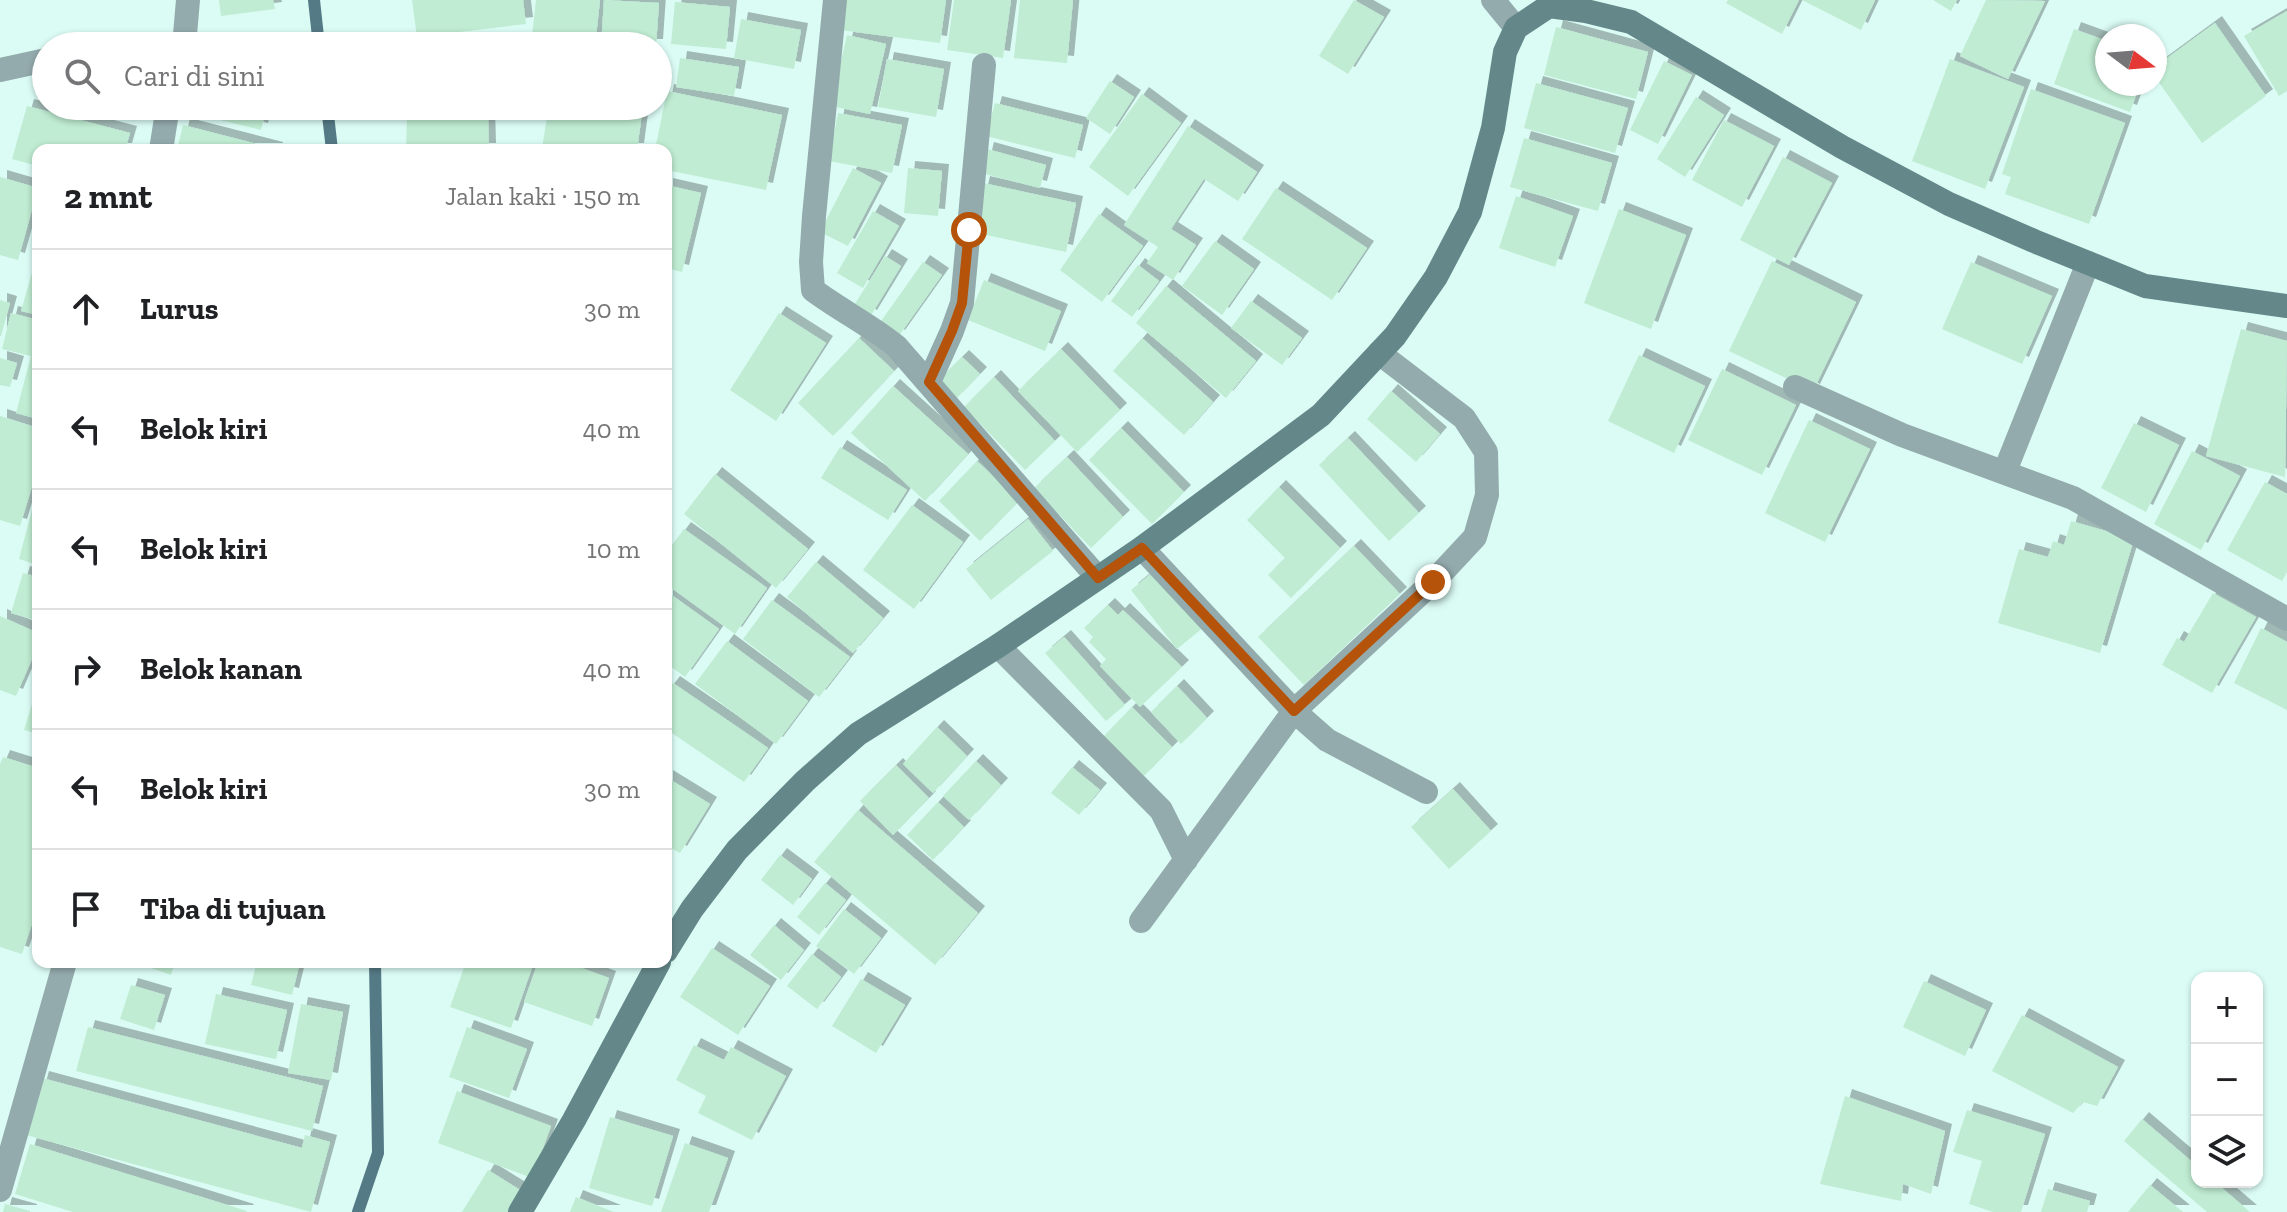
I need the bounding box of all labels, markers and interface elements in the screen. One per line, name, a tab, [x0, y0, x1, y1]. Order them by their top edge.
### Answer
north arrow	[2095, 24, 2167, 96]
search box	[32, 32, 672, 120]
icon: search	[60, 54, 104, 98]
text: Cari di sini	[124, 58, 265, 94]
text: 2 mnt	[64, 176, 152, 217]
text: Jalan kaki · 150 m	[445, 180, 640, 212]
route start	[951, 212, 987, 248]
icon: ahead	[64, 287, 108, 331]
text: Lurus	[140, 291, 219, 327]
text: 30 m	[584, 293, 640, 325]
icon: left	[64, 407, 108, 451]
text: Belok kiri	[140, 411, 267, 447]
text: 40 m	[583, 413, 640, 445]
icon: left	[64, 527, 108, 571]
text: Belok kiri	[140, 531, 267, 567]
text: 10 m	[587, 533, 640, 565]
route end	[1415, 564, 1451, 600]
icon: right	[64, 647, 108, 691]
text: Belok kanan	[140, 651, 302, 687]
text: 40 m	[583, 653, 640, 685]
icon: left	[64, 767, 108, 811]
text: Belok kiri	[140, 771, 267, 807]
text: 30 m	[584, 773, 640, 805]
icon: arrive	[64, 887, 108, 931]
text: Tiba di tujuan	[140, 891, 325, 927]
map controls	[2191, 972, 2263, 1188]
button: +	[2191, 972, 2263, 1044]
button: −	[2191, 1044, 2263, 1116]
button: layers	[2191, 1116, 2263, 1188]

